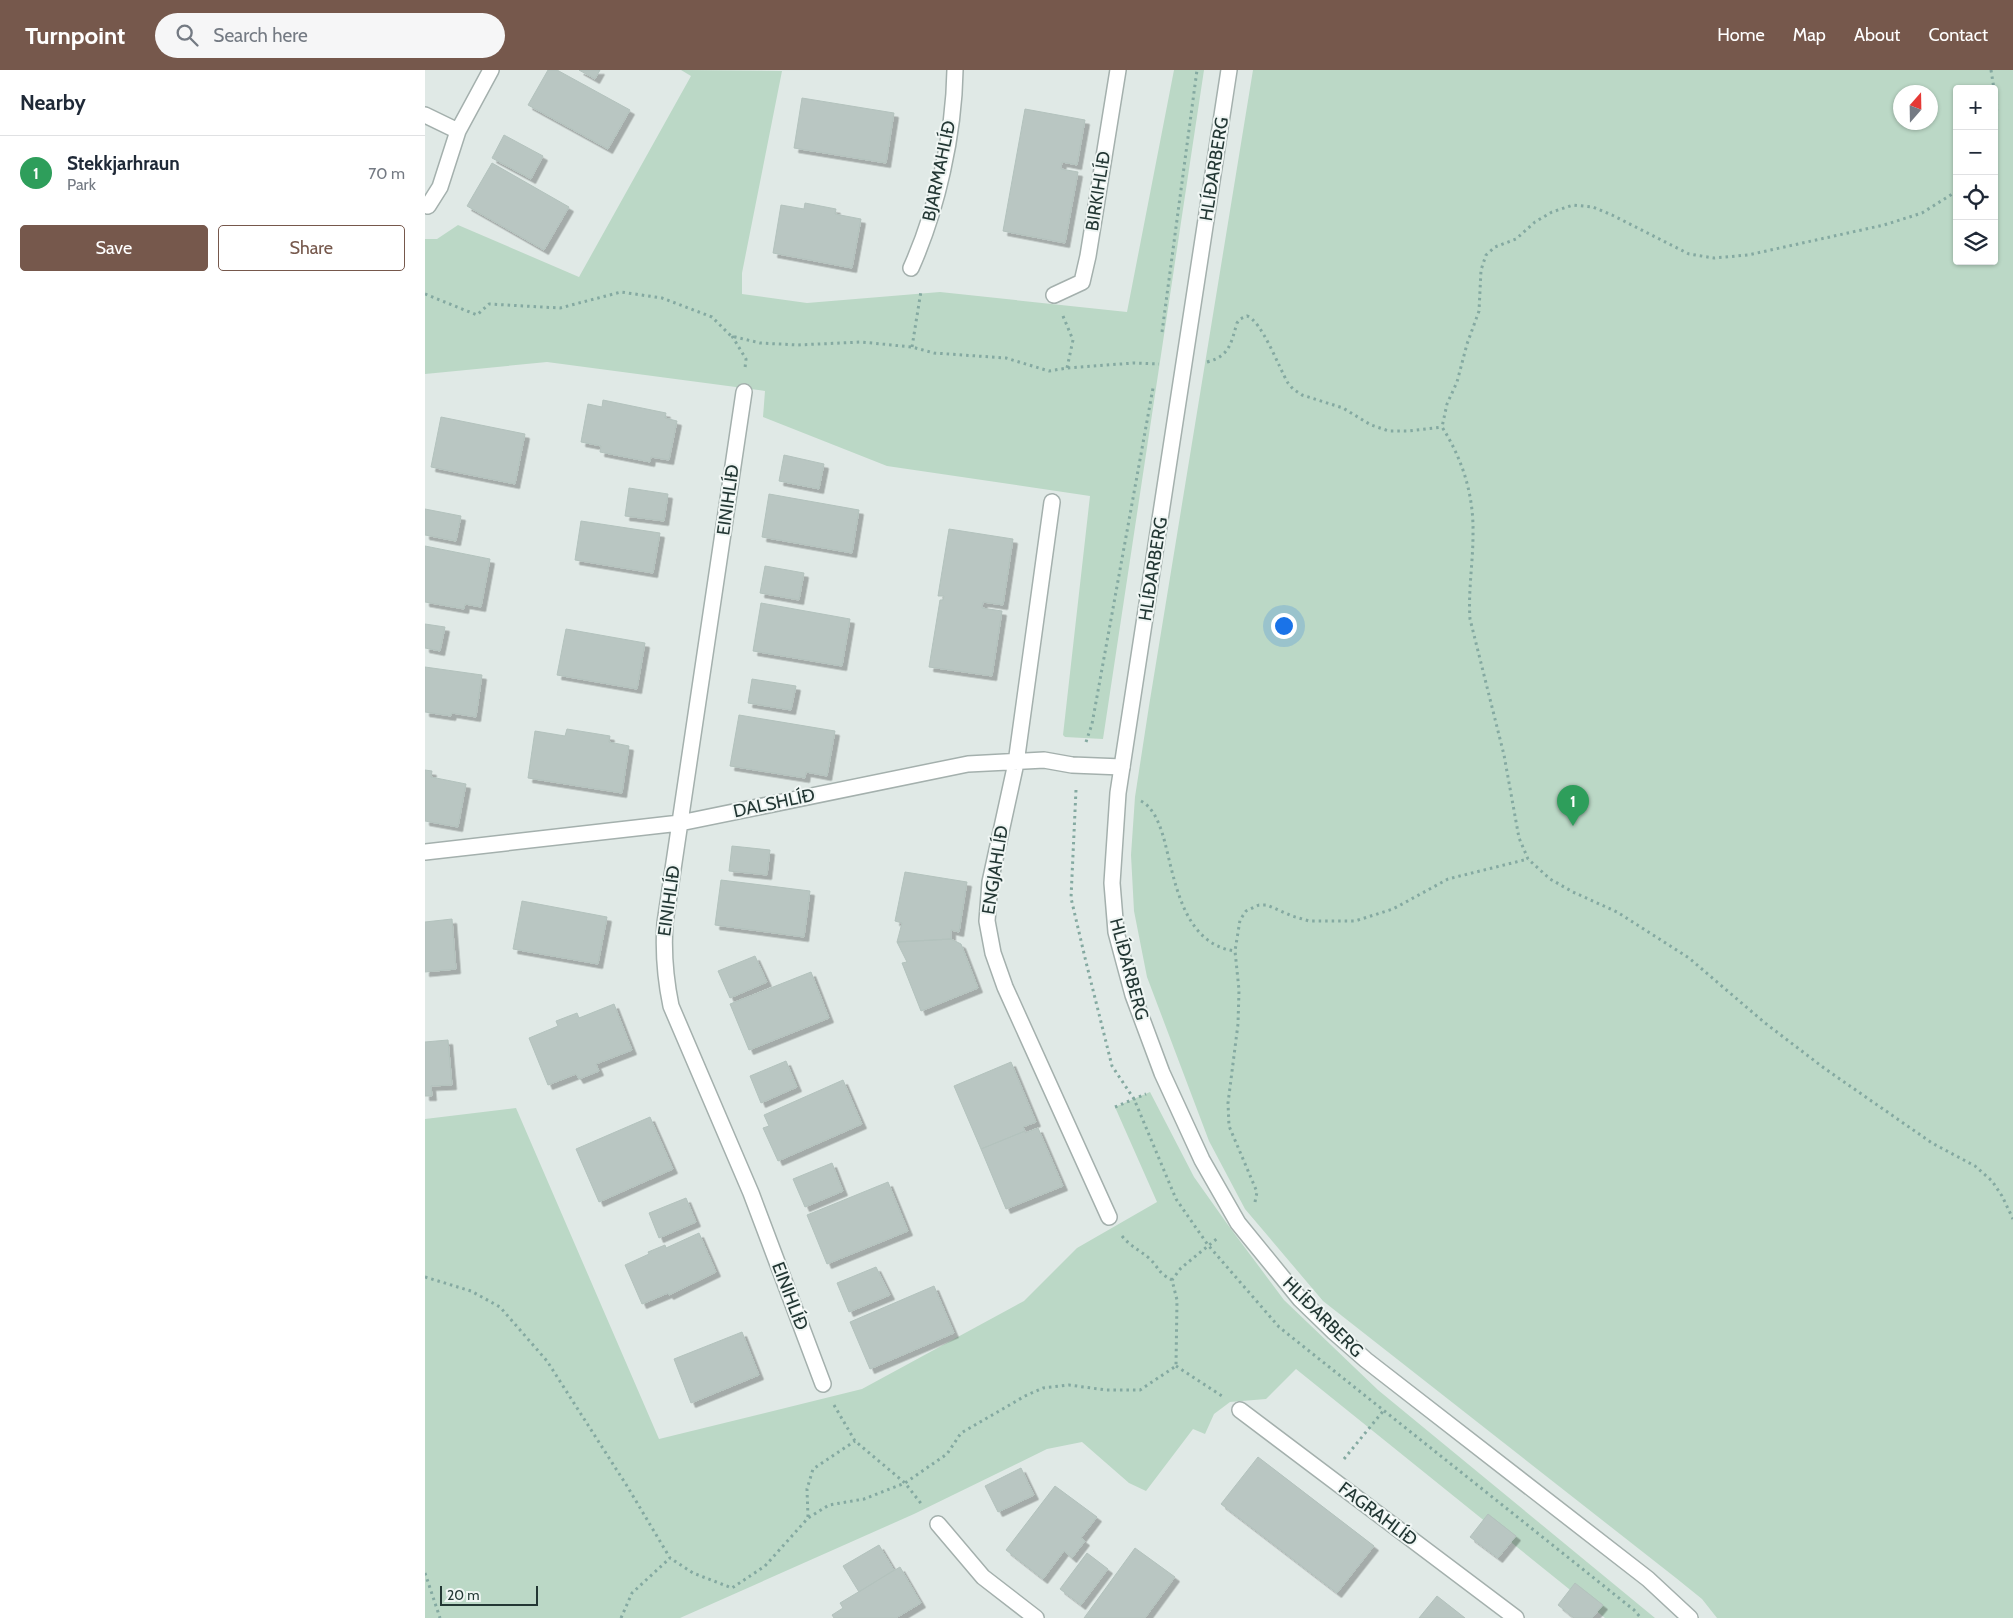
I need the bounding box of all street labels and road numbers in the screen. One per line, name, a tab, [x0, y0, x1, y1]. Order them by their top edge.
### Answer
street label: HLÍÐARBERG	[1195, 116, 1233, 222]
street label: BJARMAHLÍÐ	[918, 119, 960, 223]
street label: BIRKIHLÍÐ	[1081, 150, 1115, 232]
street label: EINIHLÍÐ	[712, 463, 744, 537]
street label: HLÍÐARBERG	[1134, 516, 1172, 622]
street label: DALSHLÍÐ	[731, 784, 817, 822]
street label: ENGJAHLÍÐ	[977, 824, 1013, 916]
street label: EINIHLÍÐ	[653, 864, 685, 938]
street label: HLÍÐARBERG	[1105, 916, 1153, 1022]
street label: EINIHLÍÐ	[767, 1259, 813, 1333]
street label: HLÍÐARBERG	[1278, 1272, 1368, 1362]
street label: FAGRAHLÍÐ	[1334, 1477, 1422, 1551]

